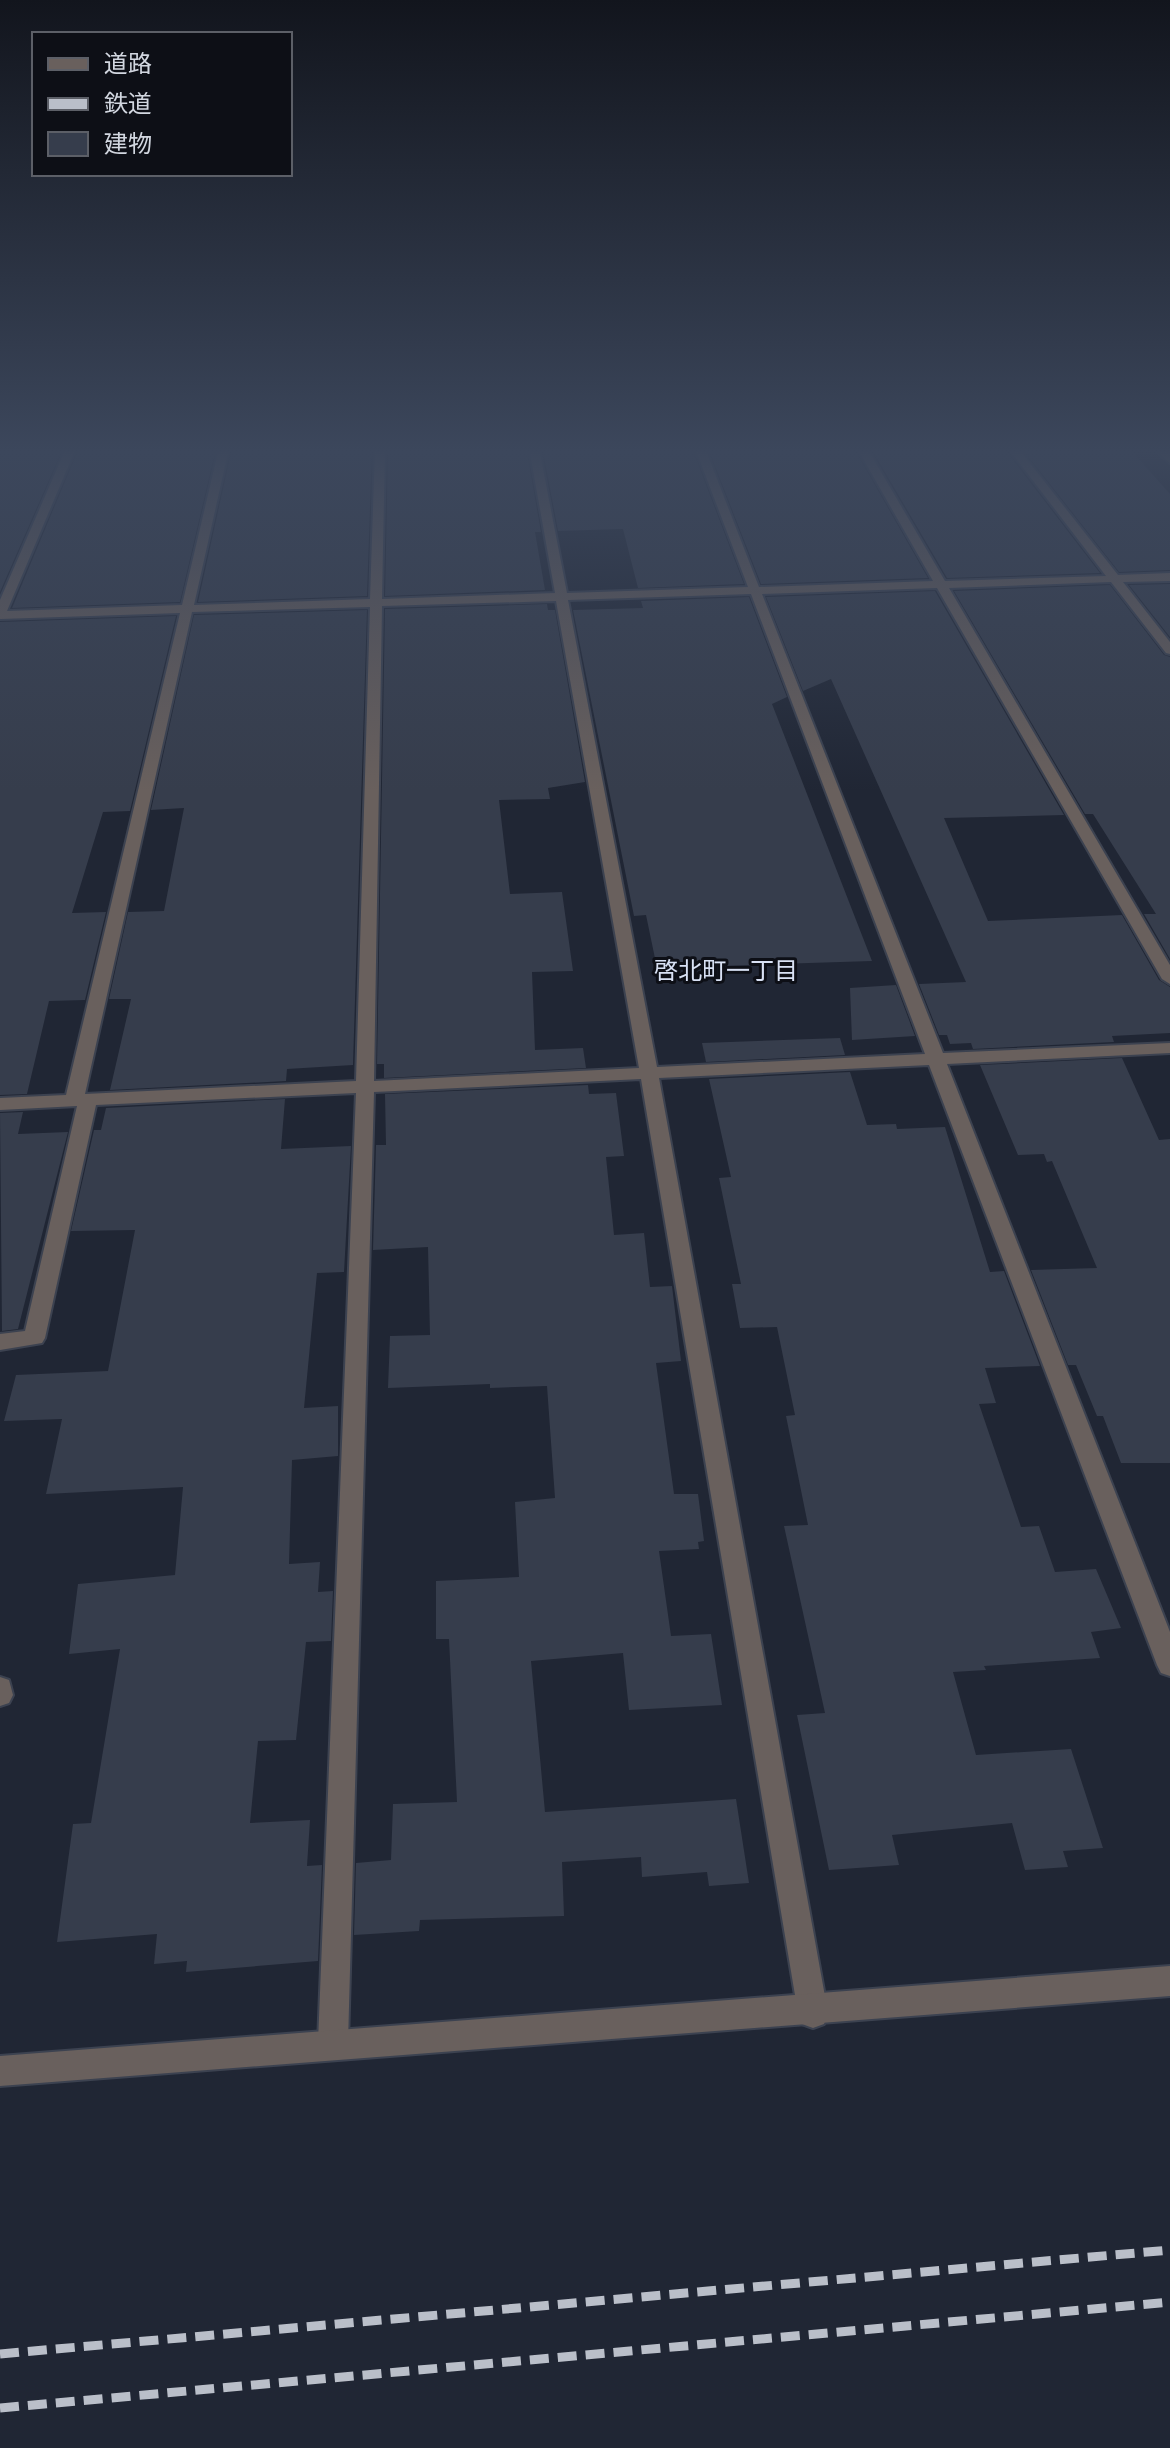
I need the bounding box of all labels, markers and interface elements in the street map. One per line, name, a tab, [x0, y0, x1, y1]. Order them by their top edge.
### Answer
legend	[32, 32, 292, 176]
text: 道路	[104, 50, 152, 78]
text: 鉄道	[104, 90, 152, 118]
text: 建物	[104, 130, 152, 158]
district label: 啓北町一丁目	[654, 957, 798, 985]

